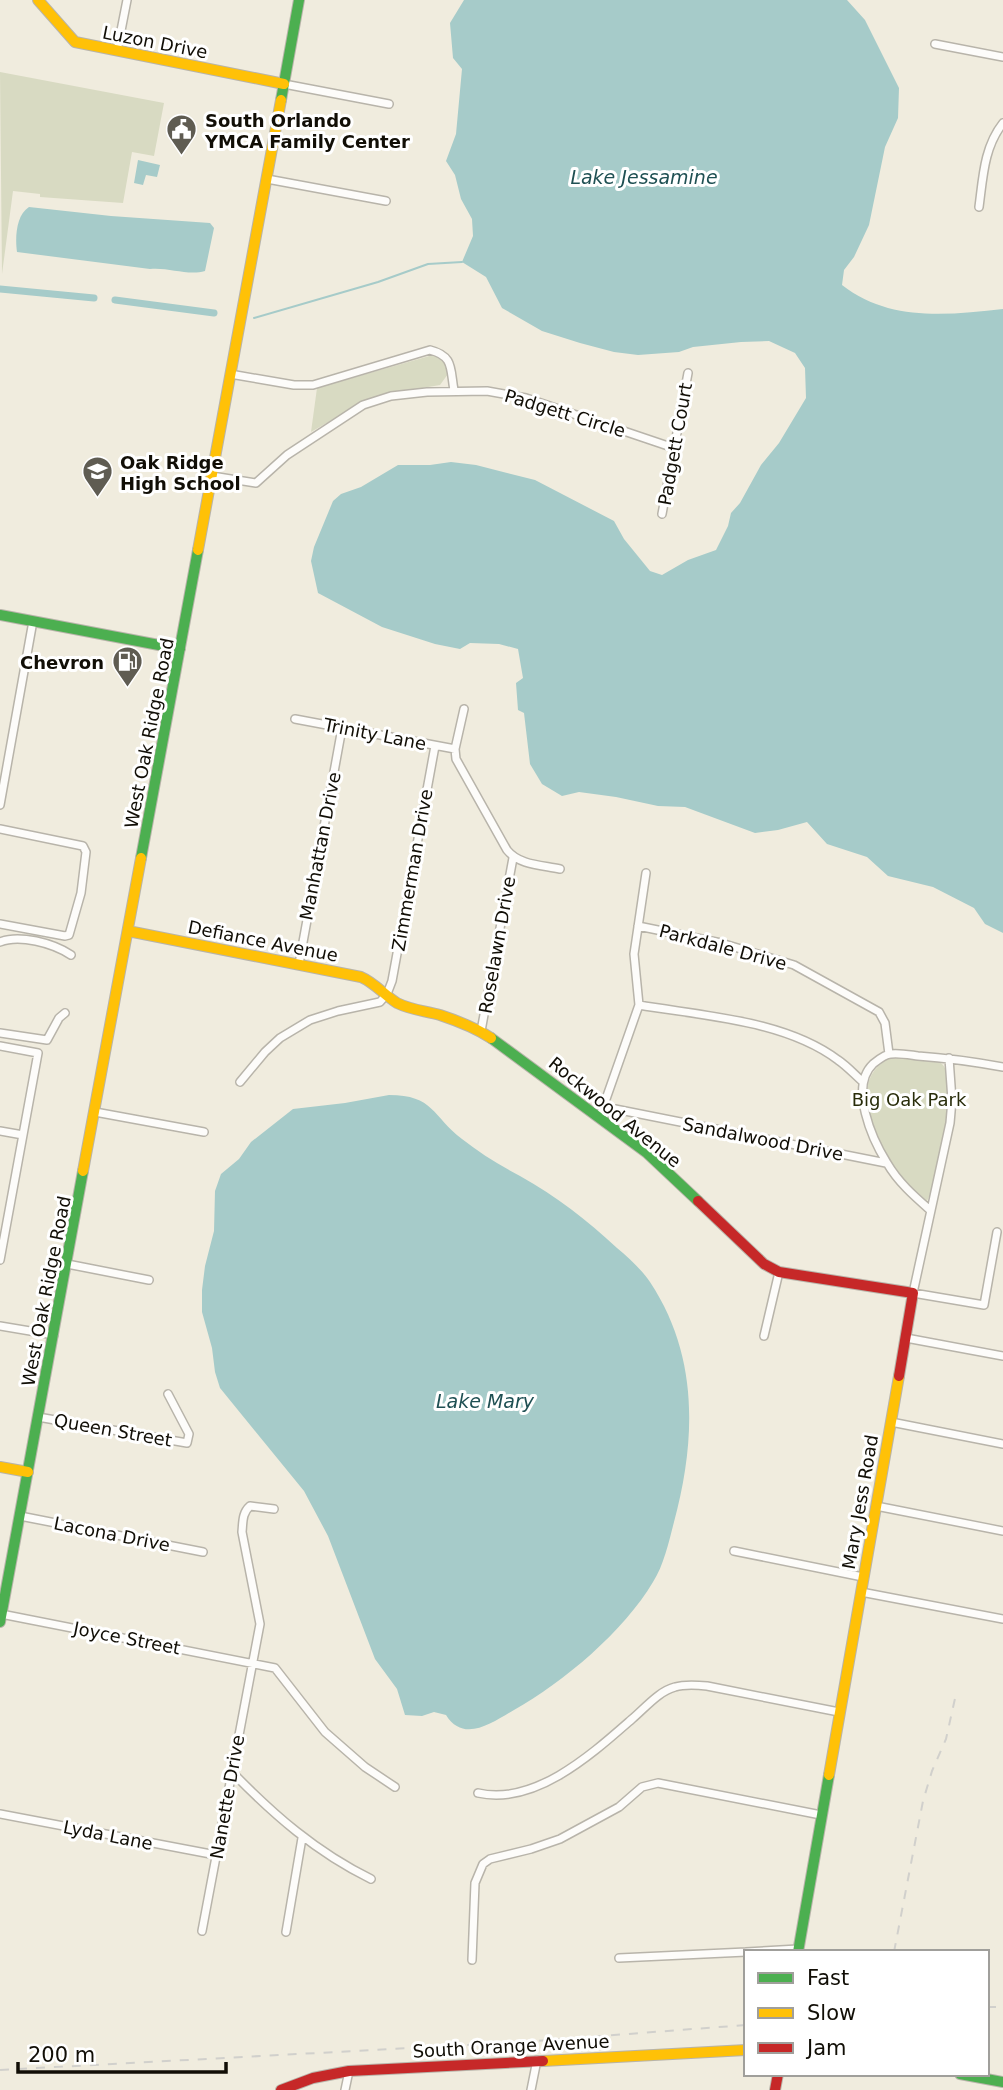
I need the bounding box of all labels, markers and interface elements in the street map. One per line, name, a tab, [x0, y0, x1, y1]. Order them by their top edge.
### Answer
street label: Luzon Drive	[101, 22, 209, 62]
place label: South Orlando YMCA Family Center	[204, 110, 410, 152]
public building icon: South Orlando YMCA Family Center	[165, 113, 199, 157]
water label: Lake Jessamine	[570, 166, 718, 188]
street label: Padgett Court	[654, 381, 696, 507]
street label: Padgett Circle	[502, 385, 628, 441]
place label: Oak Ridge High School	[120, 452, 241, 494]
school or university icon: Oak Ridge High School	[80, 455, 114, 499]
street label: West Oak Ridge Road	[120, 636, 178, 830]
fuel station icon: Chevron	[110, 645, 144, 689]
place label: Chevron	[20, 652, 104, 673]
street label: Trinity Lane	[321, 714, 428, 754]
street label: Manhattan Drive	[295, 770, 345, 922]
street label: Zimmerman Drive	[387, 787, 437, 953]
street label: Roselawn Drive	[475, 875, 519, 1015]
street label: Defiance Avenue	[186, 916, 340, 966]
street label: Parkdale Drive	[657, 920, 789, 974]
street label: Rockwood Avenue	[545, 1052, 685, 1172]
park label: Big Oak Park	[852, 1089, 967, 1110]
street label: Sandalwood Drive	[681, 1113, 845, 1165]
street label: West Oak Ridge Road	[17, 1194, 75, 1388]
water label: Lake Mary	[436, 1390, 535, 1412]
street label: Queen Street	[52, 1409, 174, 1451]
street label: Mary Jess Road	[838, 1433, 882, 1571]
street label: Lacona Drive	[52, 1512, 172, 1556]
street label: Joyce Street	[71, 1617, 182, 1659]
street label: Nanette Drive	[206, 1733, 248, 1861]
street label: Lyda Lane	[61, 1816, 155, 1854]
legend	[744, 1950, 989, 2076]
text: Fast	[807, 1966, 849, 1990]
text: Slow	[807, 2001, 856, 2025]
scale bar	[18, 2030, 226, 2074]
street label: South Orange Avenue	[412, 2030, 610, 2062]
text: Jam	[805, 2036, 847, 2060]
text: 200 m	[28, 2043, 95, 2067]

